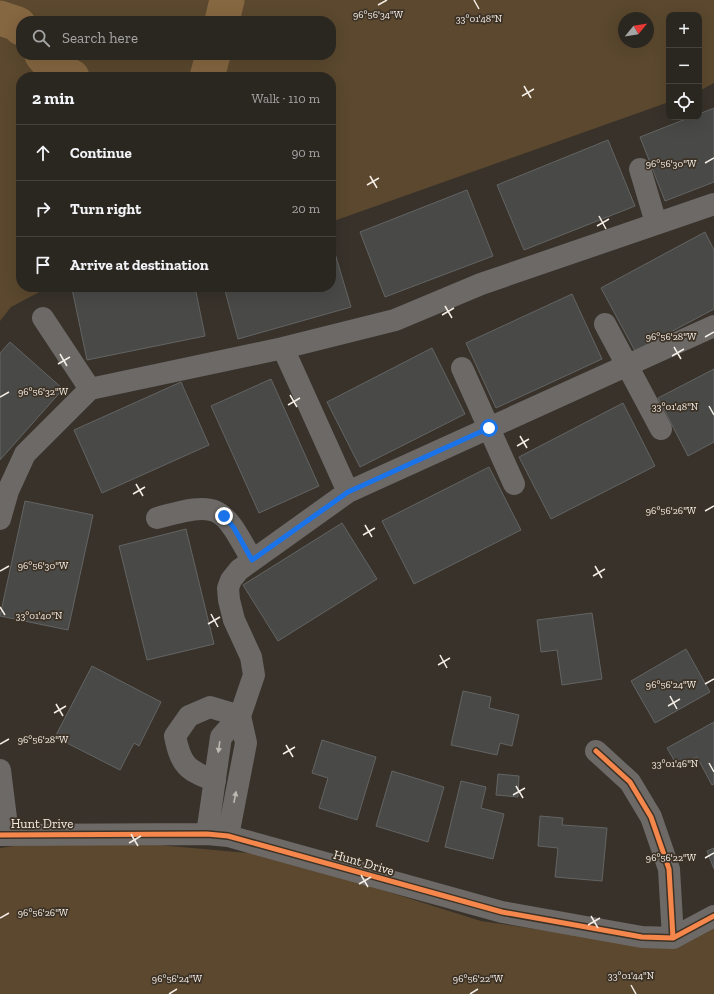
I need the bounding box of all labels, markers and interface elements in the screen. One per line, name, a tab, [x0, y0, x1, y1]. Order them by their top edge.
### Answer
text: 96°56'34"W	[353, 9, 404, 21]
north arrow	[618, 12, 654, 48]
map controls	[666, 12, 702, 120]
button: +	[666, 12, 702, 48]
text: 33°01'48"N	[456, 13, 503, 25]
search box	[16, 16, 336, 60]
icon: search	[30, 27, 52, 49]
text: Search here	[62, 29, 138, 47]
button: −	[666, 48, 702, 84]
button: locate	[666, 84, 702, 120]
text: 2 min	[32, 88, 74, 108]
text: Walk · 110 m	[252, 91, 320, 106]
icon: ahead	[32, 142, 54, 164]
text: Continue	[70, 144, 132, 162]
text: 90 m	[291, 145, 320, 160]
text: 96°56'30"W	[646, 158, 697, 170]
icon: right	[32, 198, 54, 220]
text: Turn right	[70, 200, 141, 218]
text: 20 m	[292, 201, 320, 216]
icon: arrive	[32, 254, 54, 276]
text: Arrive at destination	[70, 256, 209, 274]
text: 96°56'28"W	[646, 331, 697, 343]
text: 96°56'32"W	[18, 386, 69, 398]
text: 33°01'48"N	[652, 401, 699, 413]
route start	[480, 419, 498, 437]
text: 96°56'26"W	[646, 505, 697, 517]
route end	[215, 507, 233, 525]
text: 96°56'30"W	[18, 560, 69, 572]
text: 33°01'40"N	[16, 610, 63, 622]
text: 96°56'24"W	[646, 679, 697, 691]
text: 96°56'28"W	[18, 734, 69, 746]
one-way arrow	[216, 741, 222, 753]
text: 33°01'46"N	[652, 758, 699, 770]
one-way arrow	[233, 791, 239, 803]
street label: Hunt Drive	[11, 816, 73, 831]
street label: Hunt Drive	[332, 847, 396, 878]
text: 96°56'22"W	[646, 852, 697, 864]
text: 96°56'26"W	[18, 907, 69, 919]
text: 33°01'44"N	[608, 970, 655, 982]
text: 96°56'24"W	[152, 973, 203, 985]
text: 96°56'22"W	[453, 973, 504, 985]

